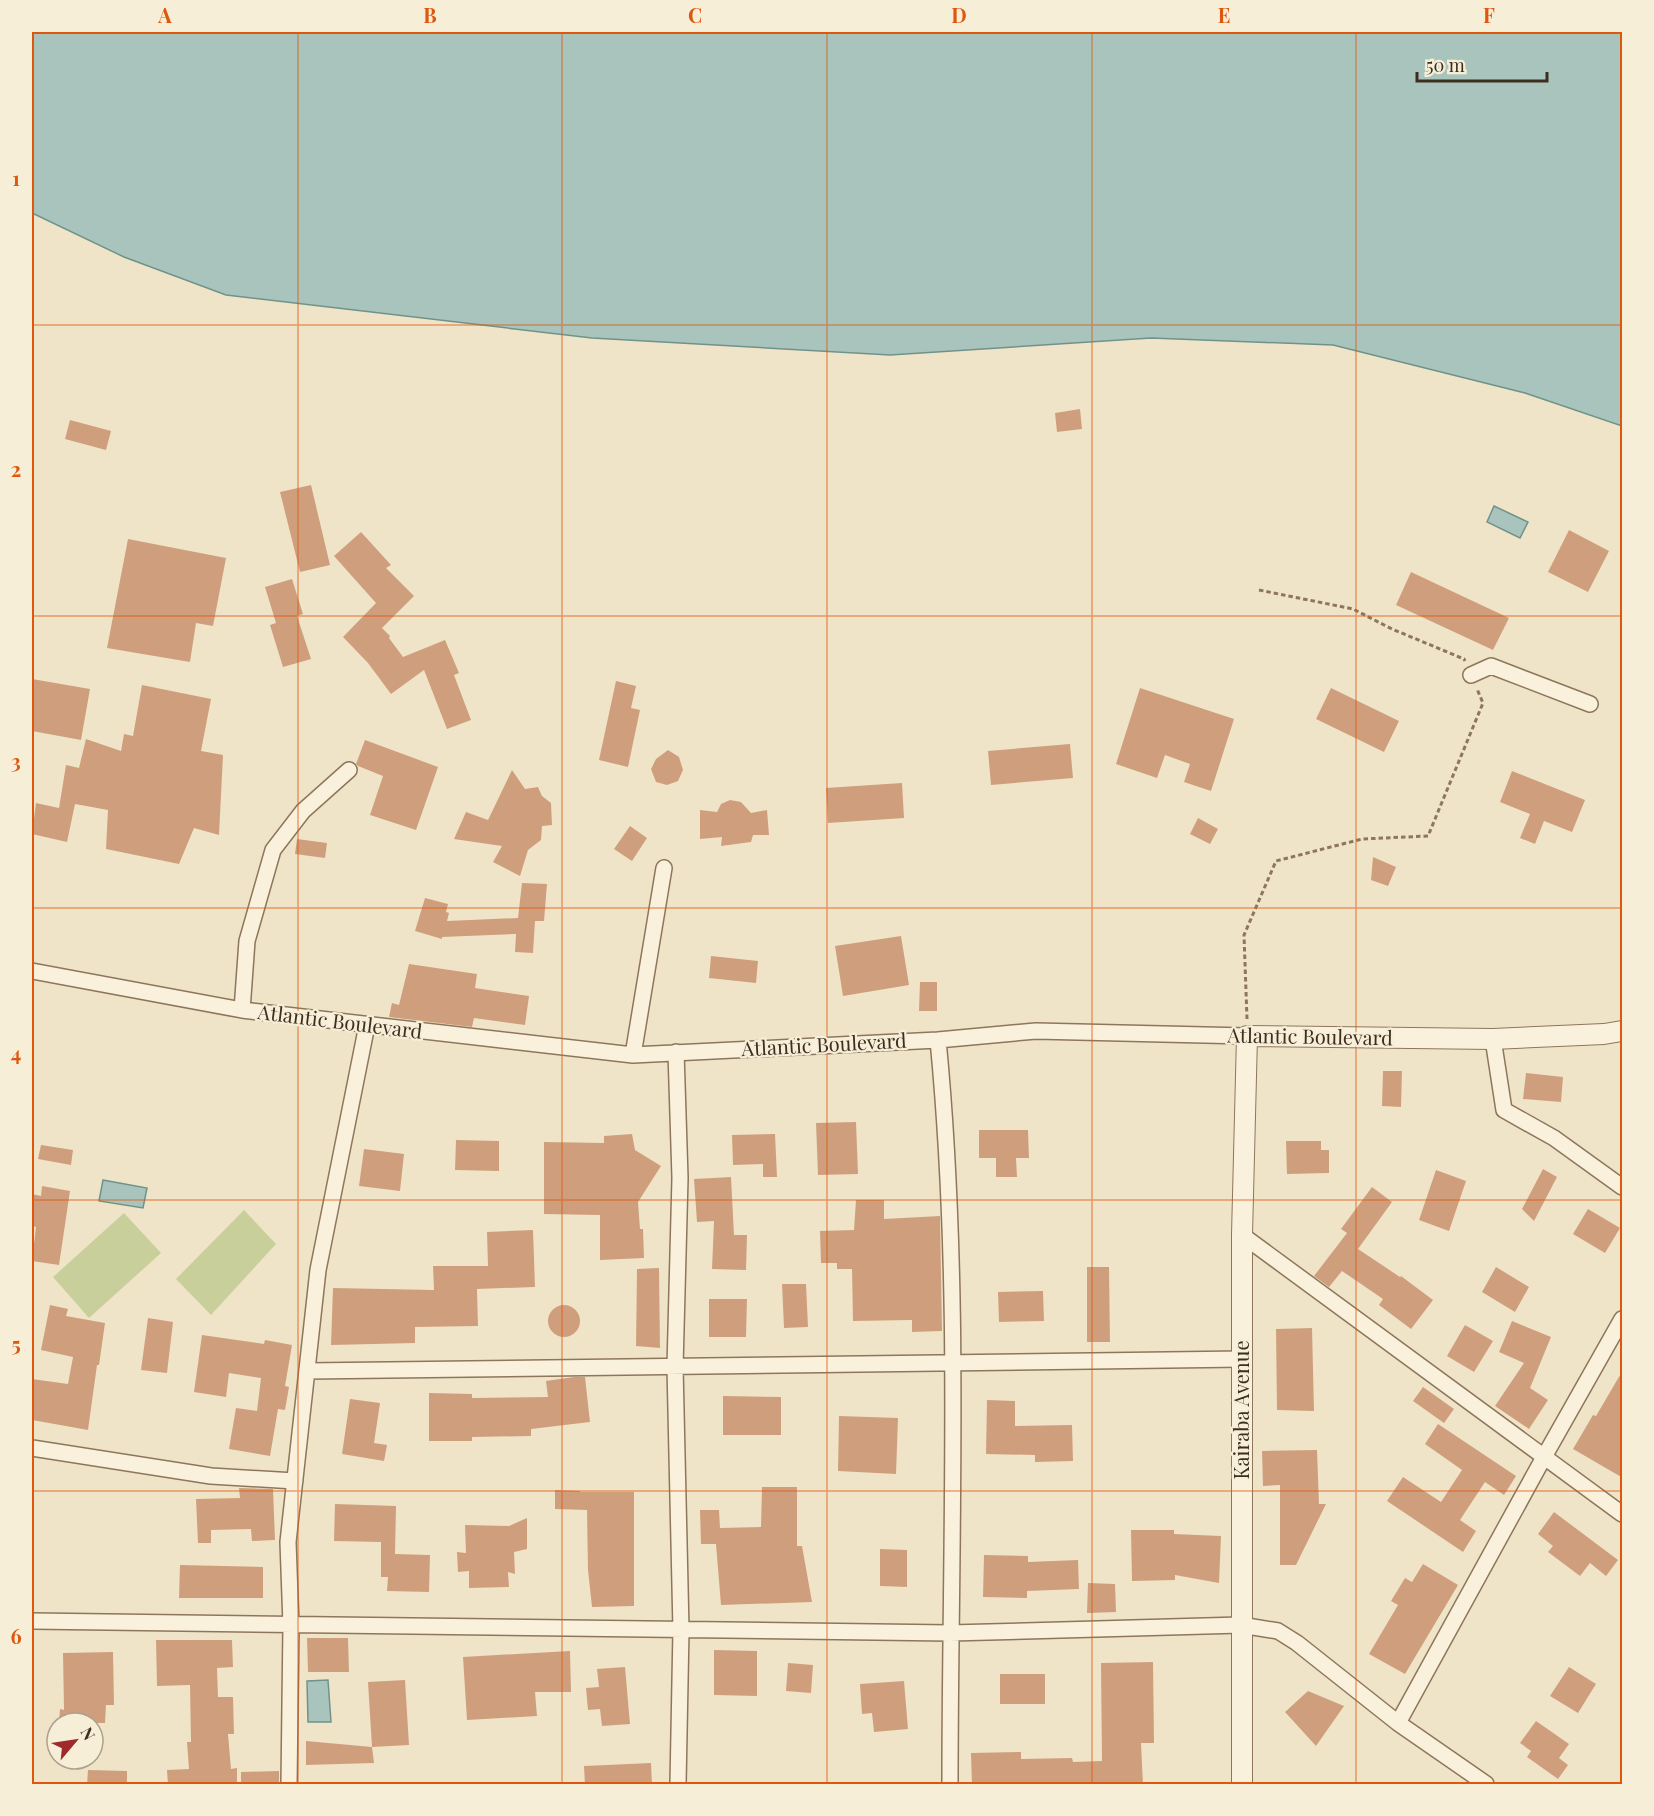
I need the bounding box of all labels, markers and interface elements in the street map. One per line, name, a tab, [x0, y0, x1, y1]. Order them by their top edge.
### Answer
text: A	[157, 1, 172, 28]
text: B	[423, 1, 437, 28]
text: C	[688, 1, 702, 28]
text: D	[951, 1, 967, 28]
text: E	[1218, 1, 1230, 28]
text: F	[1483, 1, 1495, 28]
scale bar	[1417, 45, 1548, 83]
text: 50 m	[1426, 53, 1465, 77]
text: 1	[12, 164, 20, 191]
text: 2	[11, 455, 21, 482]
text: 3	[11, 747, 21, 774]
street label: Atlantic Boulevard	[256, 997, 424, 1044]
street label: Atlantic Boulevard	[1226, 1021, 1393, 1050]
street label: Atlantic Boulevard	[740, 1026, 908, 1061]
text: 4	[11, 1039, 21, 1066]
text: 5	[11, 1330, 21, 1357]
street label: Kairaba Avenue	[1227, 1340, 1254, 1480]
text: 6	[10, 1622, 22, 1649]
north arrow	[45, 1711, 105, 1771]
text: N	[77, 1723, 101, 1744]

